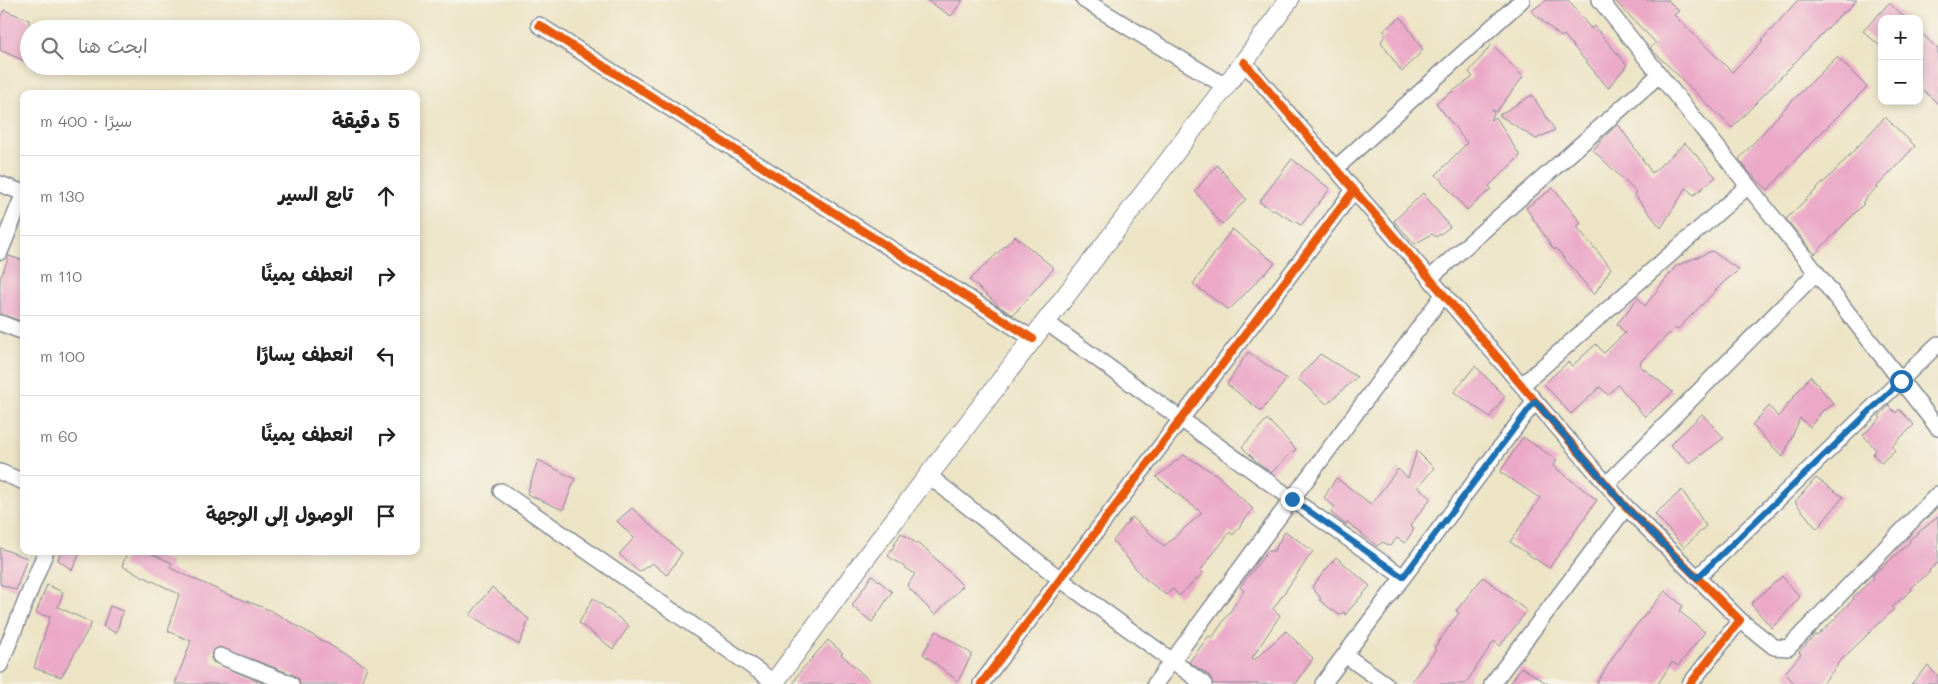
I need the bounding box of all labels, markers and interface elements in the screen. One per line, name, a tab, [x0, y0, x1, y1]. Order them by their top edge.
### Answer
map controls	[1878, 15, 1923, 105]
button: +	[1878, 15, 1923, 60]
search box	[20, 20, 420, 75]
text: ابحث هنا	[78, 33, 148, 58]
icon: search	[38, 34, 66, 62]
button: −	[1878, 60, 1923, 105]
text: 5 دقيقة	[332, 106, 400, 133]
text: سيرًا · 400 m	[40, 110, 132, 131]
text: تابع السير	[278, 181, 353, 206]
icon: ahead	[372, 182, 400, 210]
text: 130 m	[40, 185, 84, 206]
text: انعطف يمينًا	[261, 261, 353, 286]
icon: right	[372, 262, 400, 290]
text: 110 m	[40, 265, 82, 286]
text: انعطف يسارًا	[256, 341, 353, 366]
icon: left	[372, 342, 400, 370]
text: 100 m	[40, 345, 85, 366]
route start	[1890, 370, 1913, 393]
text: انعطف يمينًا	[261, 421, 353, 446]
icon: right	[372, 422, 400, 450]
text: 60 m	[40, 425, 77, 446]
route end	[1281, 488, 1304, 511]
text: الوصول إلى الوجهة	[206, 501, 353, 526]
icon: arrive	[372, 502, 400, 530]

